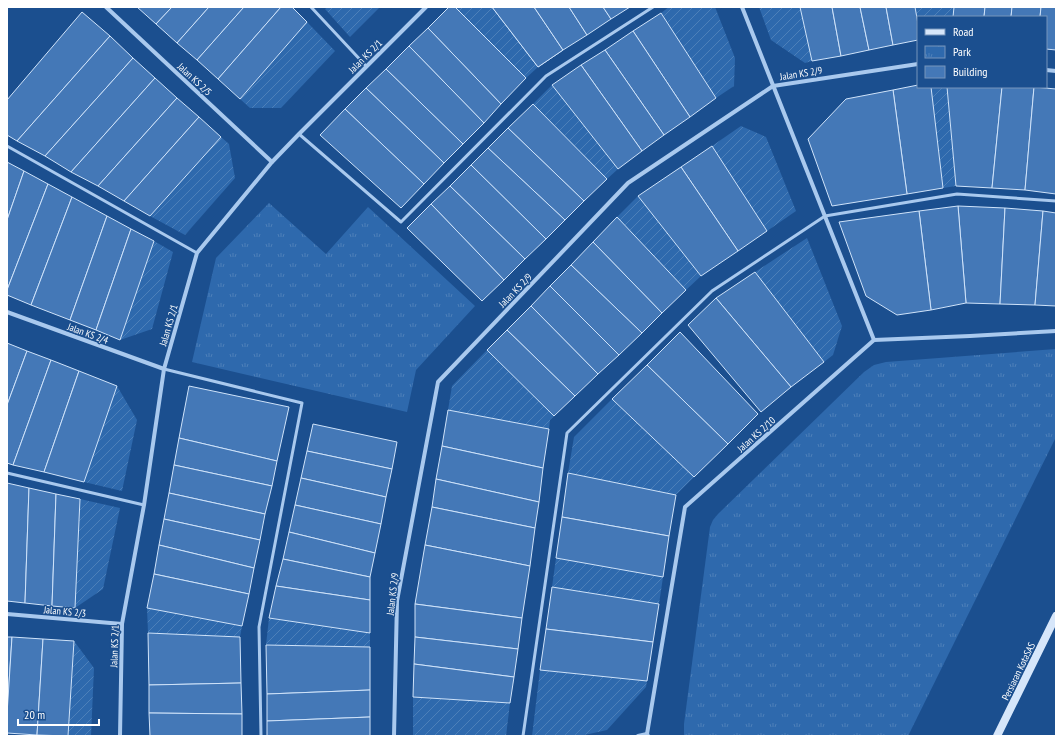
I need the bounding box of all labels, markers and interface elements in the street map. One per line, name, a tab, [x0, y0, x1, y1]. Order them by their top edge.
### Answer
legend	[917, 16, 1047, 88]
text: Road	[953, 24, 973, 39]
street label: Jalan KS 2/1	[345, 37, 385, 77]
text: Park	[953, 44, 971, 59]
street label: Jalan KS 2/5	[174, 59, 215, 99]
street label: Jalan KS 2/9	[778, 64, 823, 83]
text: Building	[953, 64, 988, 79]
street label: Jalan KS 2/9	[495, 271, 535, 311]
street label: Jalan KS 2/1	[156, 303, 181, 348]
street label: Jalan KS 2/4	[65, 320, 111, 347]
street label: Jalan KS 2/10	[734, 413, 779, 456]
street label: Jalan KS 2/9	[383, 572, 402, 617]
street label: Jalan KS 2/3	[42, 603, 87, 620]
street label: Jalan KS 2/1	[107, 625, 122, 668]
street label: Persiaran KotaSAS	[999, 640, 1038, 702]
scale bar	[18, 701, 99, 727]
text: 20 m	[24, 707, 45, 722]

